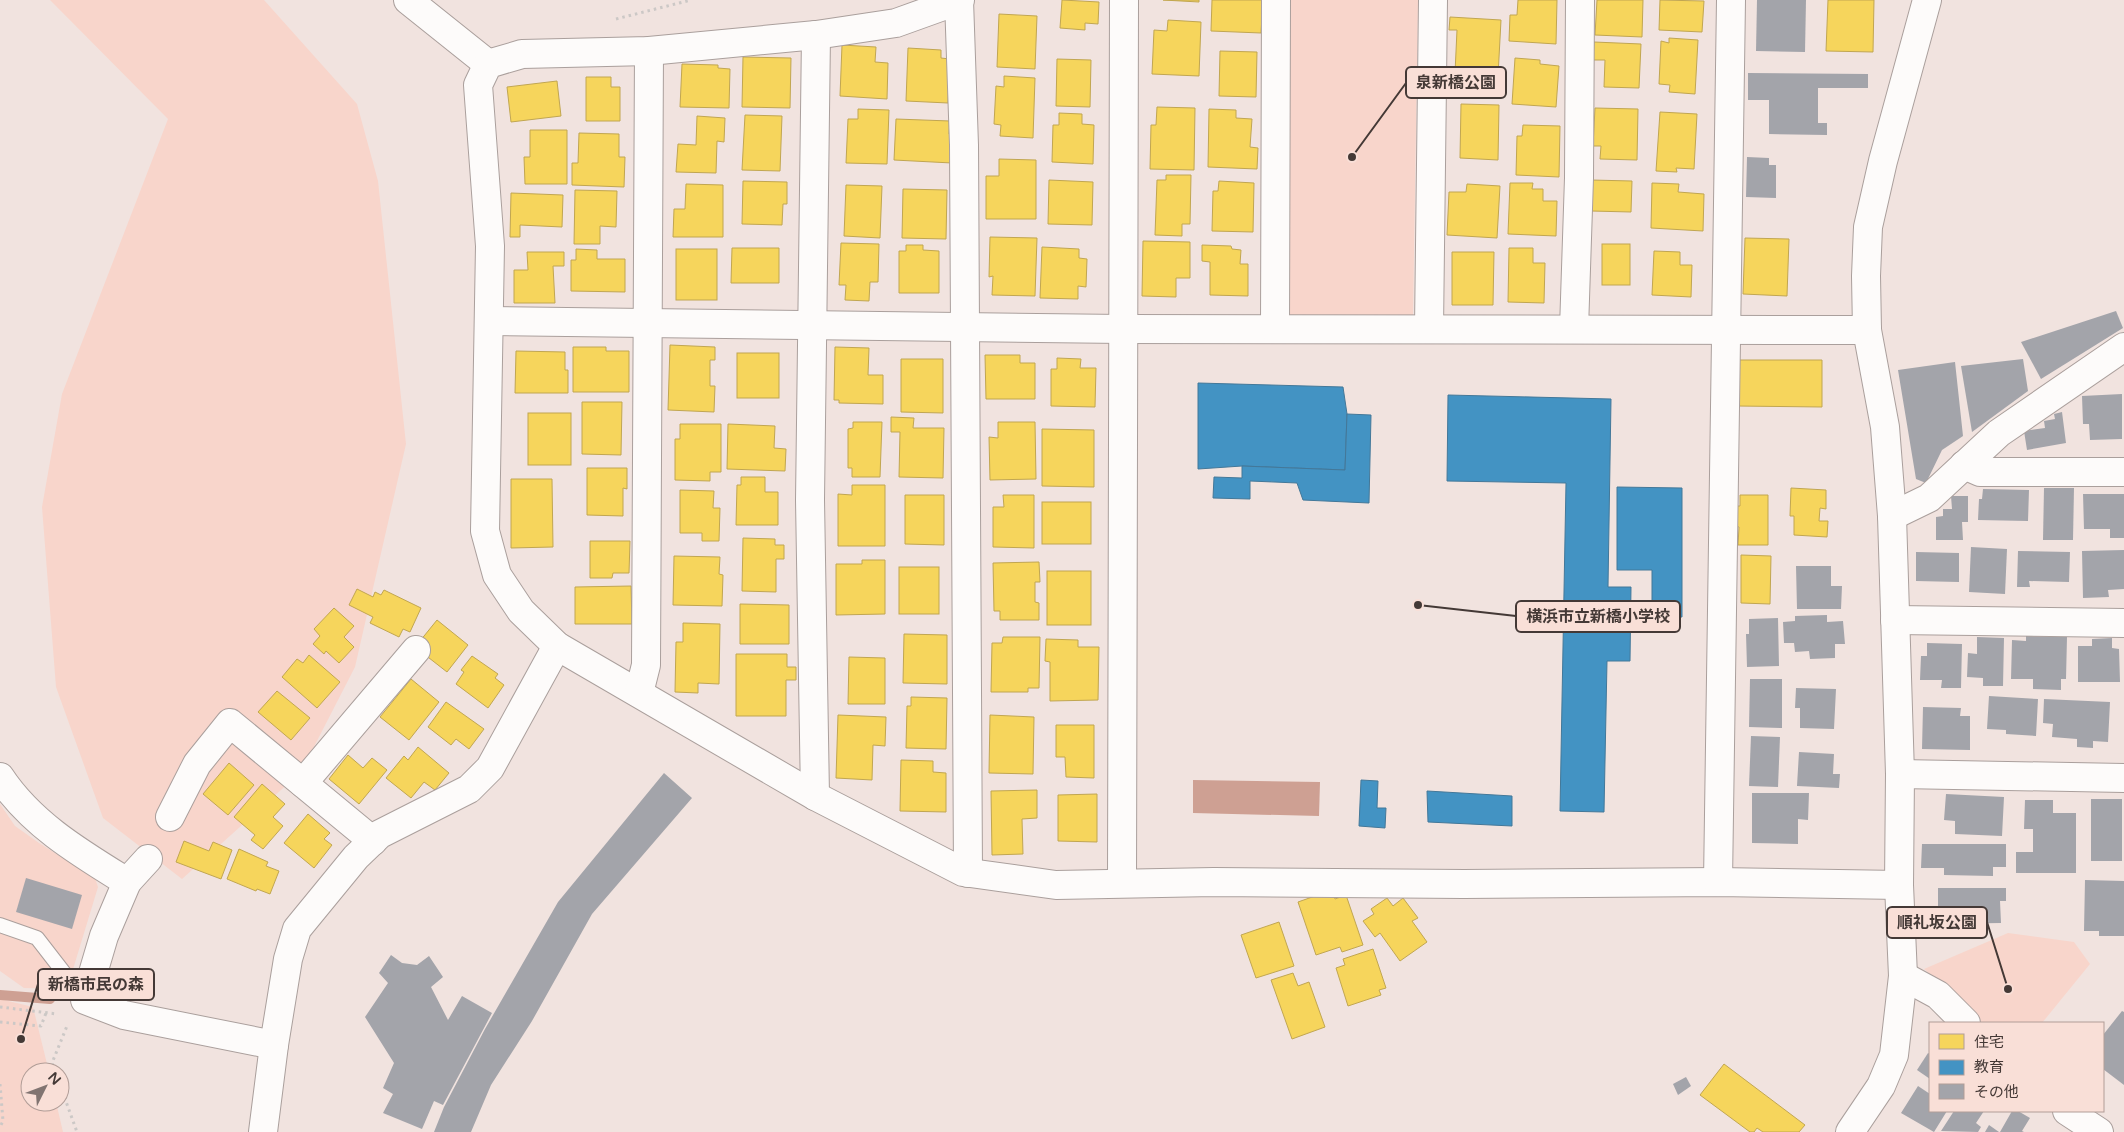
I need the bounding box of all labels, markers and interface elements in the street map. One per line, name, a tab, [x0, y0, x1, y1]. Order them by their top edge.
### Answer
callout: 泉新橋公園	[1406, 67, 1506, 98]
text: 泉新橋公園	[1416, 73, 1496, 93]
callout: 横浜市立新橋小学校	[1516, 601, 1680, 632]
text: 横浜市立新橋小学校	[1526, 607, 1670, 627]
callout: 順礼坂公園	[1887, 907, 1987, 938]
text: 順礼坂公園	[1897, 913, 1977, 933]
callout: 新橋市民の森	[38, 969, 154, 1000]
text: 新橋市民の森	[48, 975, 144, 995]
legend	[1929, 1022, 2104, 1112]
text: 住宅	[1974, 1033, 2004, 1051]
text: 教育	[1974, 1058, 2004, 1076]
north arrow	[20, 1062, 70, 1112]
text: N	[44, 1069, 64, 1089]
text: その他	[1974, 1083, 2019, 1101]

